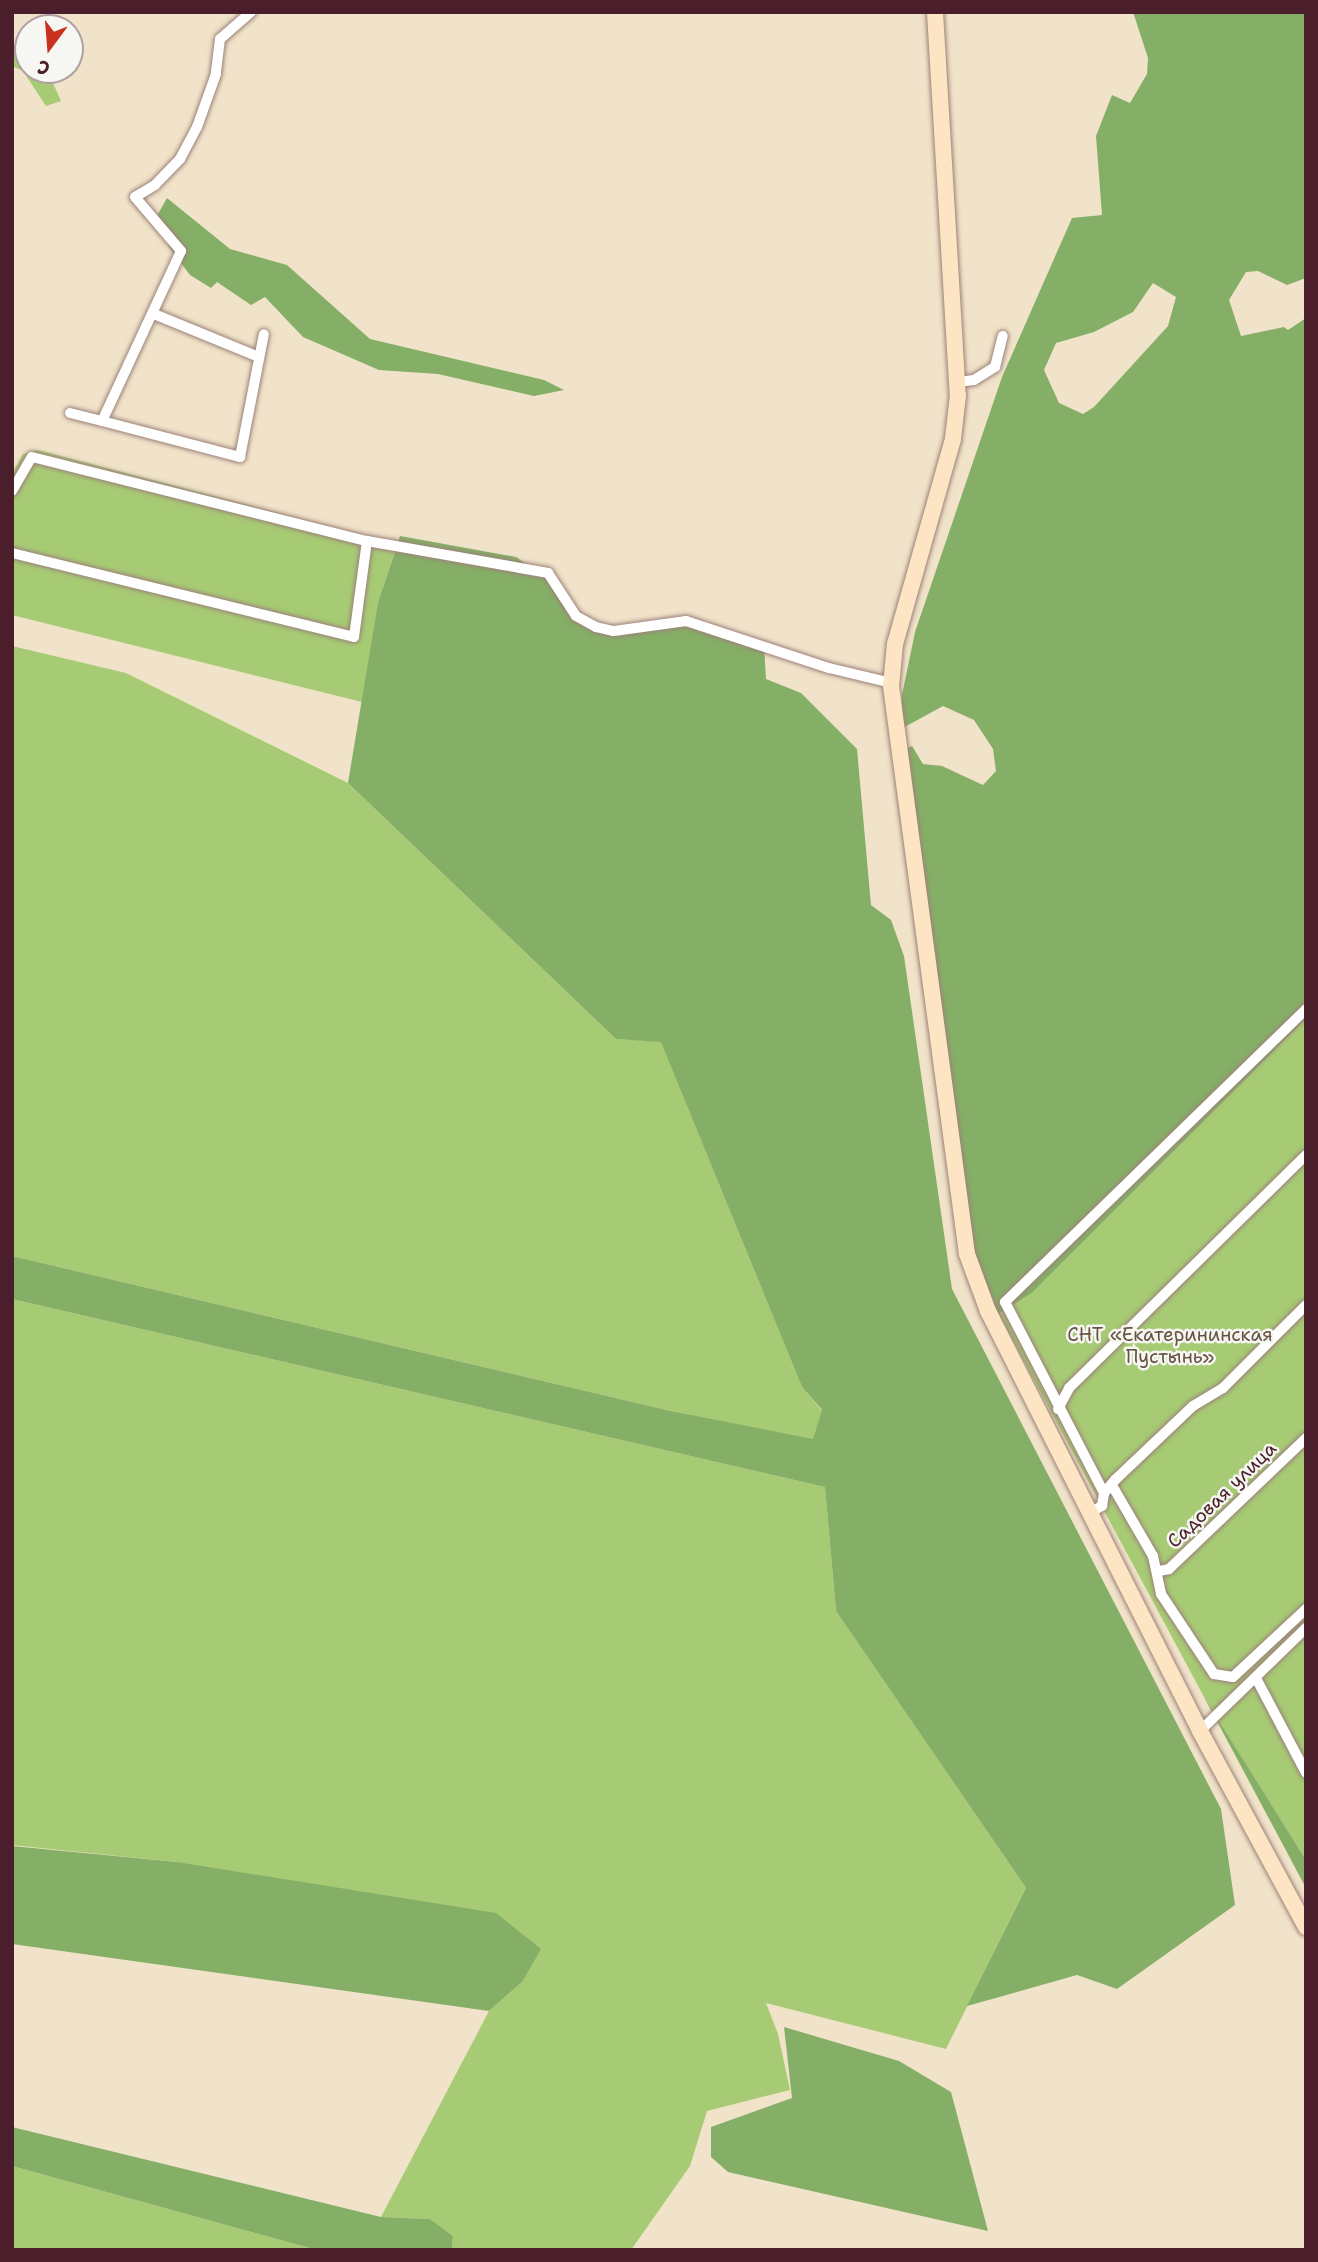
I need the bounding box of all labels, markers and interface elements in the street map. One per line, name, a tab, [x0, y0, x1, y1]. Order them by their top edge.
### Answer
north arrow	[14, 14, 84, 84]
text: С	[35, 54, 53, 81]
park label: СНТ «Екатерининская Пустынь»	[1067, 1324, 1273, 1368]
street label: Садовая улица	[1163, 1437, 1281, 1553]

